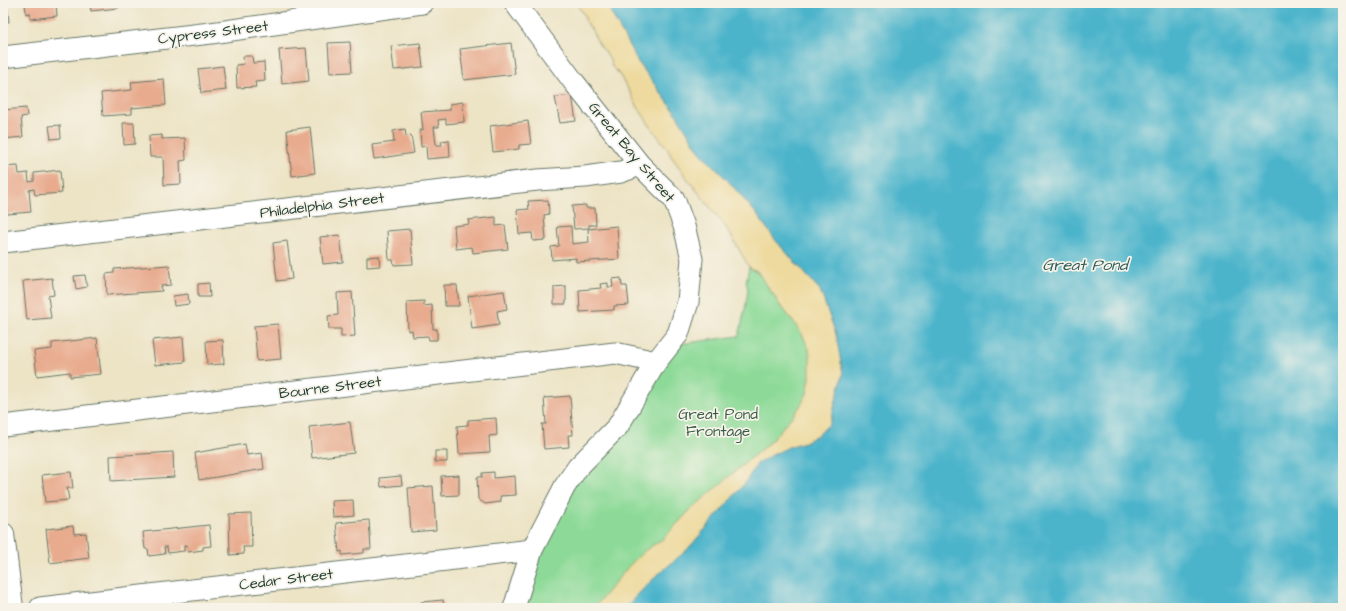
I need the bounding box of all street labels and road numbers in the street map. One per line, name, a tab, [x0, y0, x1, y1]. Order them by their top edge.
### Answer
street label: Cypress Street	[157, 15, 270, 51]
street label: Great Bay Street	[583, 98, 680, 208]
street label: Philadelphia Street	[259, 187, 386, 224]
street label: Bourne Street	[278, 371, 382, 404]
street label: Cedar Street	[238, 563, 334, 596]

